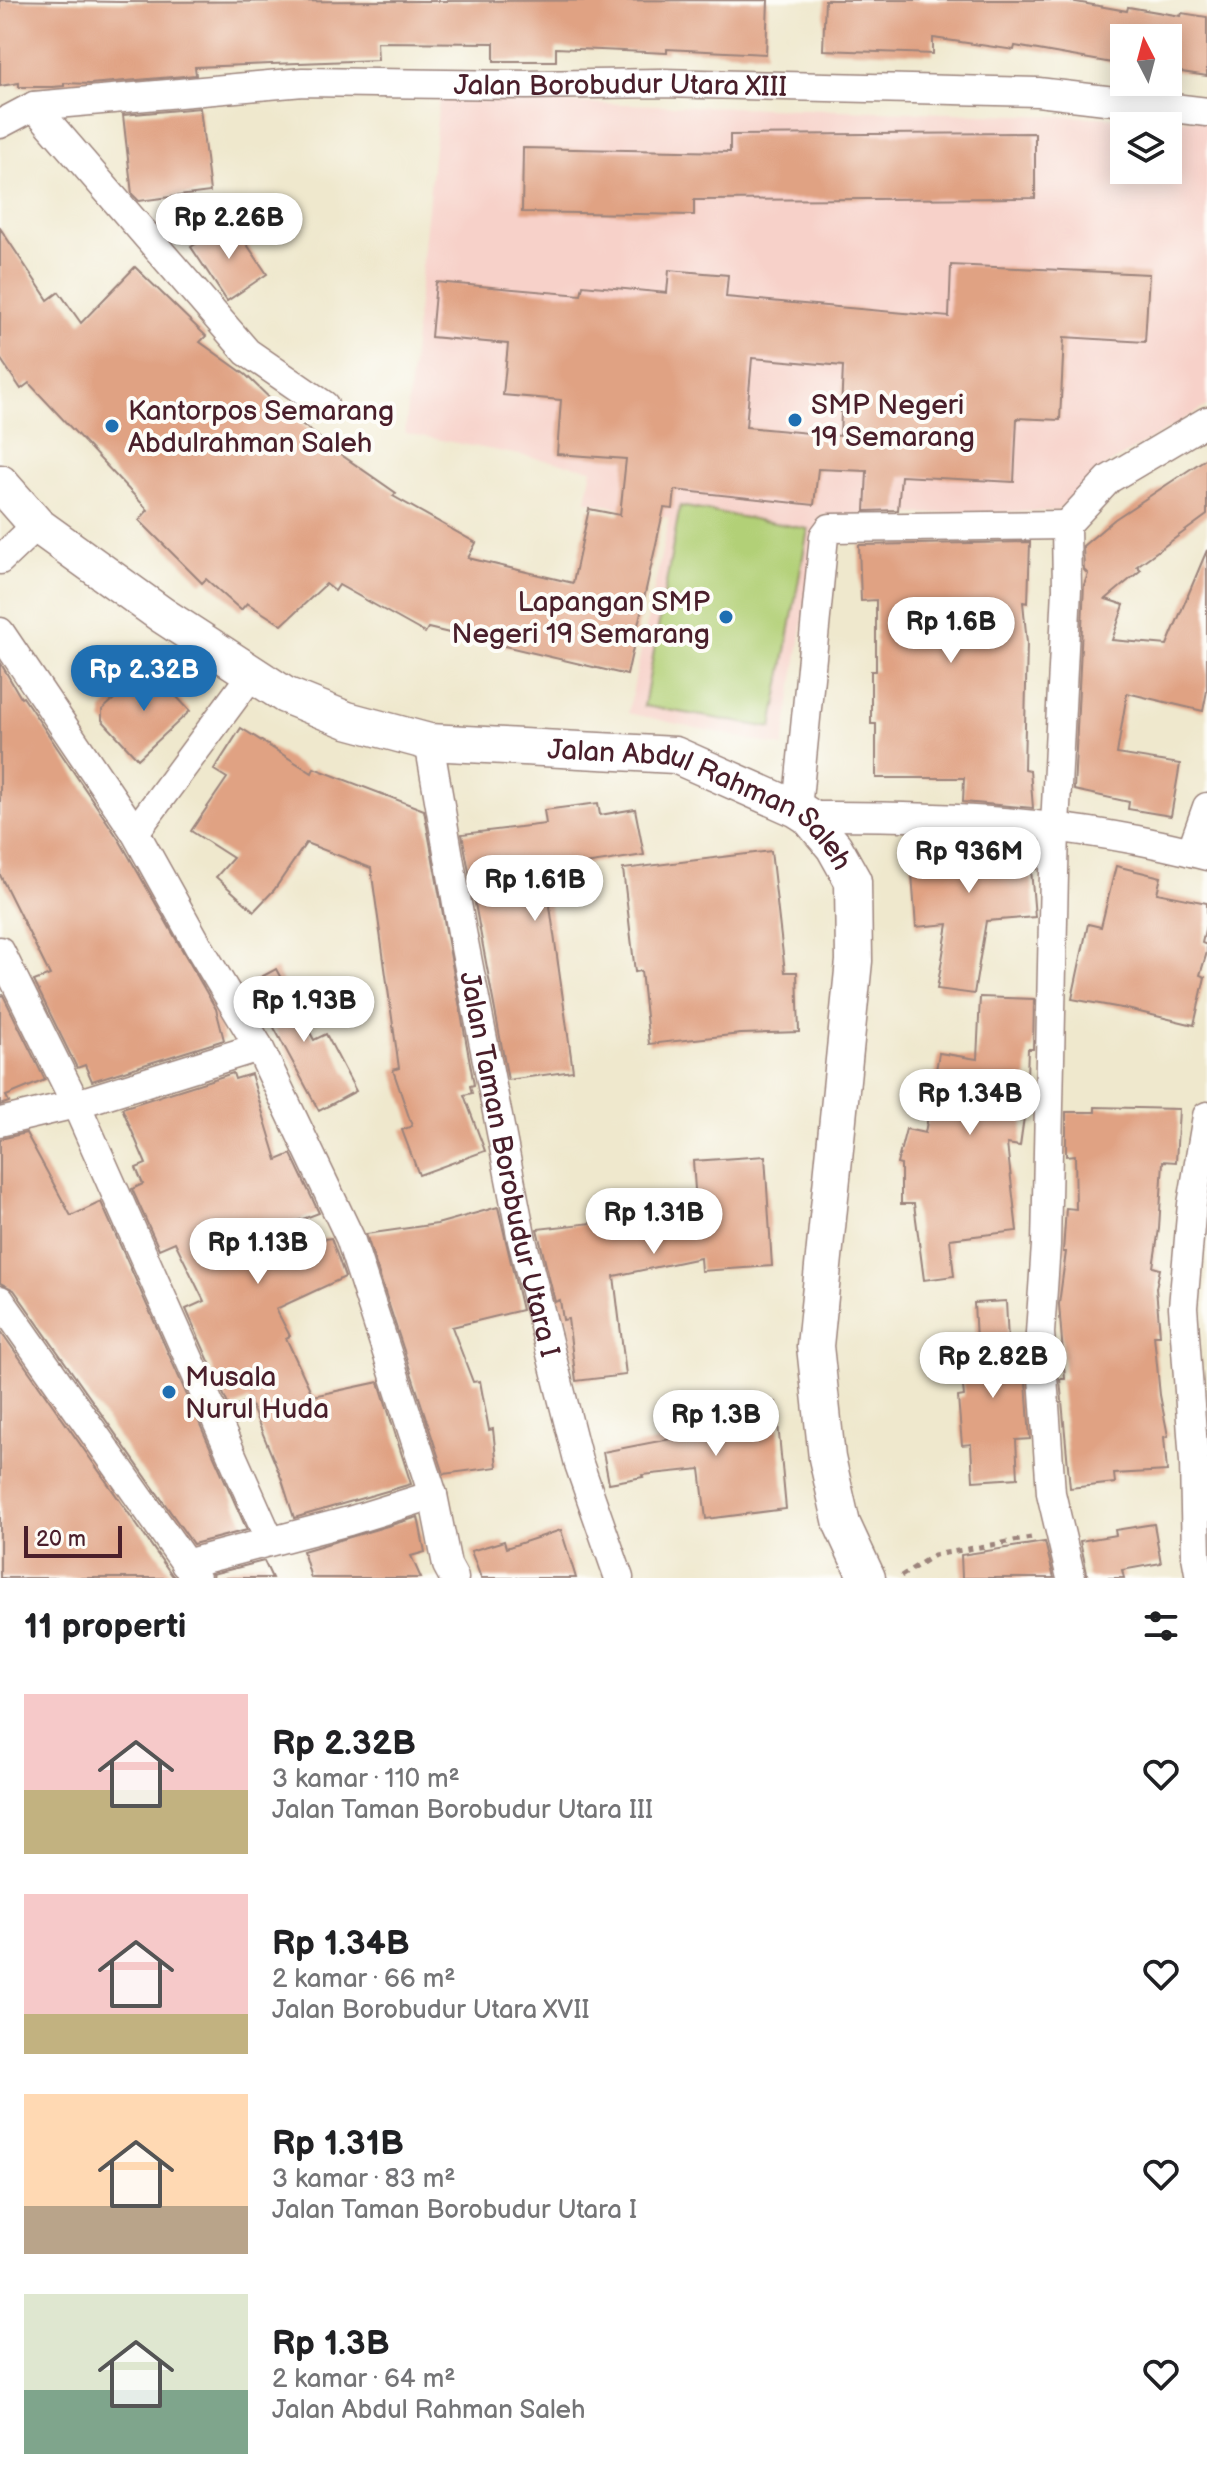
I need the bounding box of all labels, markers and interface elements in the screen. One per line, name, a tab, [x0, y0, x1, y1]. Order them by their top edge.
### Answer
north arrow	[1110, 24, 1182, 96]
map controls	[1110, 24, 1182, 184]
street label: Jalan Borobudur Utara XIII	[453, 68, 788, 104]
button: layers	[1110, 112, 1182, 184]
pin: Rp 2.26B	[146, 193, 312, 261]
text: Rp 2.26B	[174, 203, 284, 234]
place label: SMP Negeri 19 Semarang	[811, 389, 975, 454]
place label: Kantorpos Semarang Abdulrahman Saleh	[128, 395, 394, 460]
marker: SMP Negeri 19 Semarang	[786, 411, 804, 429]
marker: Kantorpos Semarang Abdulrahman Saleh	[103, 417, 121, 435]
place label: Lapangan SMP Negeri 19 Semarang	[451, 586, 710, 651]
pin: Rp 1.6B	[877, 597, 1025, 665]
text: Rp 1.6B	[906, 607, 996, 638]
marker: Lapangan SMP Negeri 19 Semarang	[717, 608, 735, 626]
pin: Rp 2.32B	[61, 645, 227, 713]
text: Rp 2.32B	[89, 655, 199, 686]
street label: Jalan Abdul Rahman Saleh	[547, 733, 858, 876]
pin: Rp 936M	[895, 827, 1043, 895]
text: Rp 936M	[915, 837, 1023, 868]
pin: Rp 1.61B	[452, 855, 618, 923]
text: Rp 1.61B	[484, 865, 586, 896]
street label: Jalan Taman Borobudur Utara I	[452, 969, 566, 1361]
pin: Rp 1.93B	[221, 976, 387, 1044]
text: Rp 1.93B	[251, 986, 357, 1017]
pin: Rp 1.34B	[887, 1069, 1053, 1137]
text: Rp 1.34B	[917, 1079, 1023, 1110]
pin: Rp 1.31B	[571, 1188, 737, 1256]
text: Rp 1.31B	[604, 1198, 704, 1229]
pin: Rp 1.13B	[175, 1218, 341, 1286]
text: Rp 1.13B	[208, 1228, 308, 1259]
pin: Rp 2.82B	[910, 1332, 1076, 1400]
text: Rp 2.82B	[938, 1342, 1048, 1373]
place label: Musala Nurul Huda	[185, 1361, 329, 1426]
marker: Musala Nurul Huda	[160, 1383, 178, 1401]
pin: Rp 1.3B	[642, 1390, 790, 1458]
text: Rp 1.3B	[671, 1400, 761, 1431]
scale bar	[24, 1522, 122, 1558]
text: 20 m	[36, 1526, 86, 1553]
icon: filters	[1139, 1604, 1183, 1648]
text: 11 properti	[24, 1606, 186, 1647]
text: Rp 2.32B	[272, 1723, 416, 1764]
icon: home	[88, 1726, 184, 1822]
icon: heart	[1139, 1752, 1183, 1796]
text: 3 kamar · 110 m²	[272, 1764, 460, 1795]
text: Jalan Taman Borobudur Utara III	[272, 1795, 653, 1826]
text: Rp 1.34B	[272, 1923, 410, 1964]
icon: home	[88, 1926, 184, 2022]
icon: heart	[1139, 1952, 1183, 1996]
text: 2 kamar · 66 m²	[272, 1964, 455, 1995]
text: Jalan Borobudur Utara XVII	[272, 1995, 590, 2026]
text: Rp 1.31B	[272, 2123, 404, 2164]
icon: home	[88, 2126, 184, 2222]
icon: heart	[1139, 2152, 1183, 2196]
text: 3 kamar · 83 m²	[272, 2164, 455, 2195]
text: Jalan Taman Borobudur Utara I	[272, 2195, 637, 2226]
text: Rp 1.3B	[272, 2323, 390, 2364]
icon: home	[88, 2326, 184, 2422]
icon: heart	[1139, 2352, 1183, 2396]
text: 2 kamar · 64 m²	[272, 2364, 455, 2395]
text: Jalan Abdul Rahman Saleh	[272, 2395, 585, 2426]

